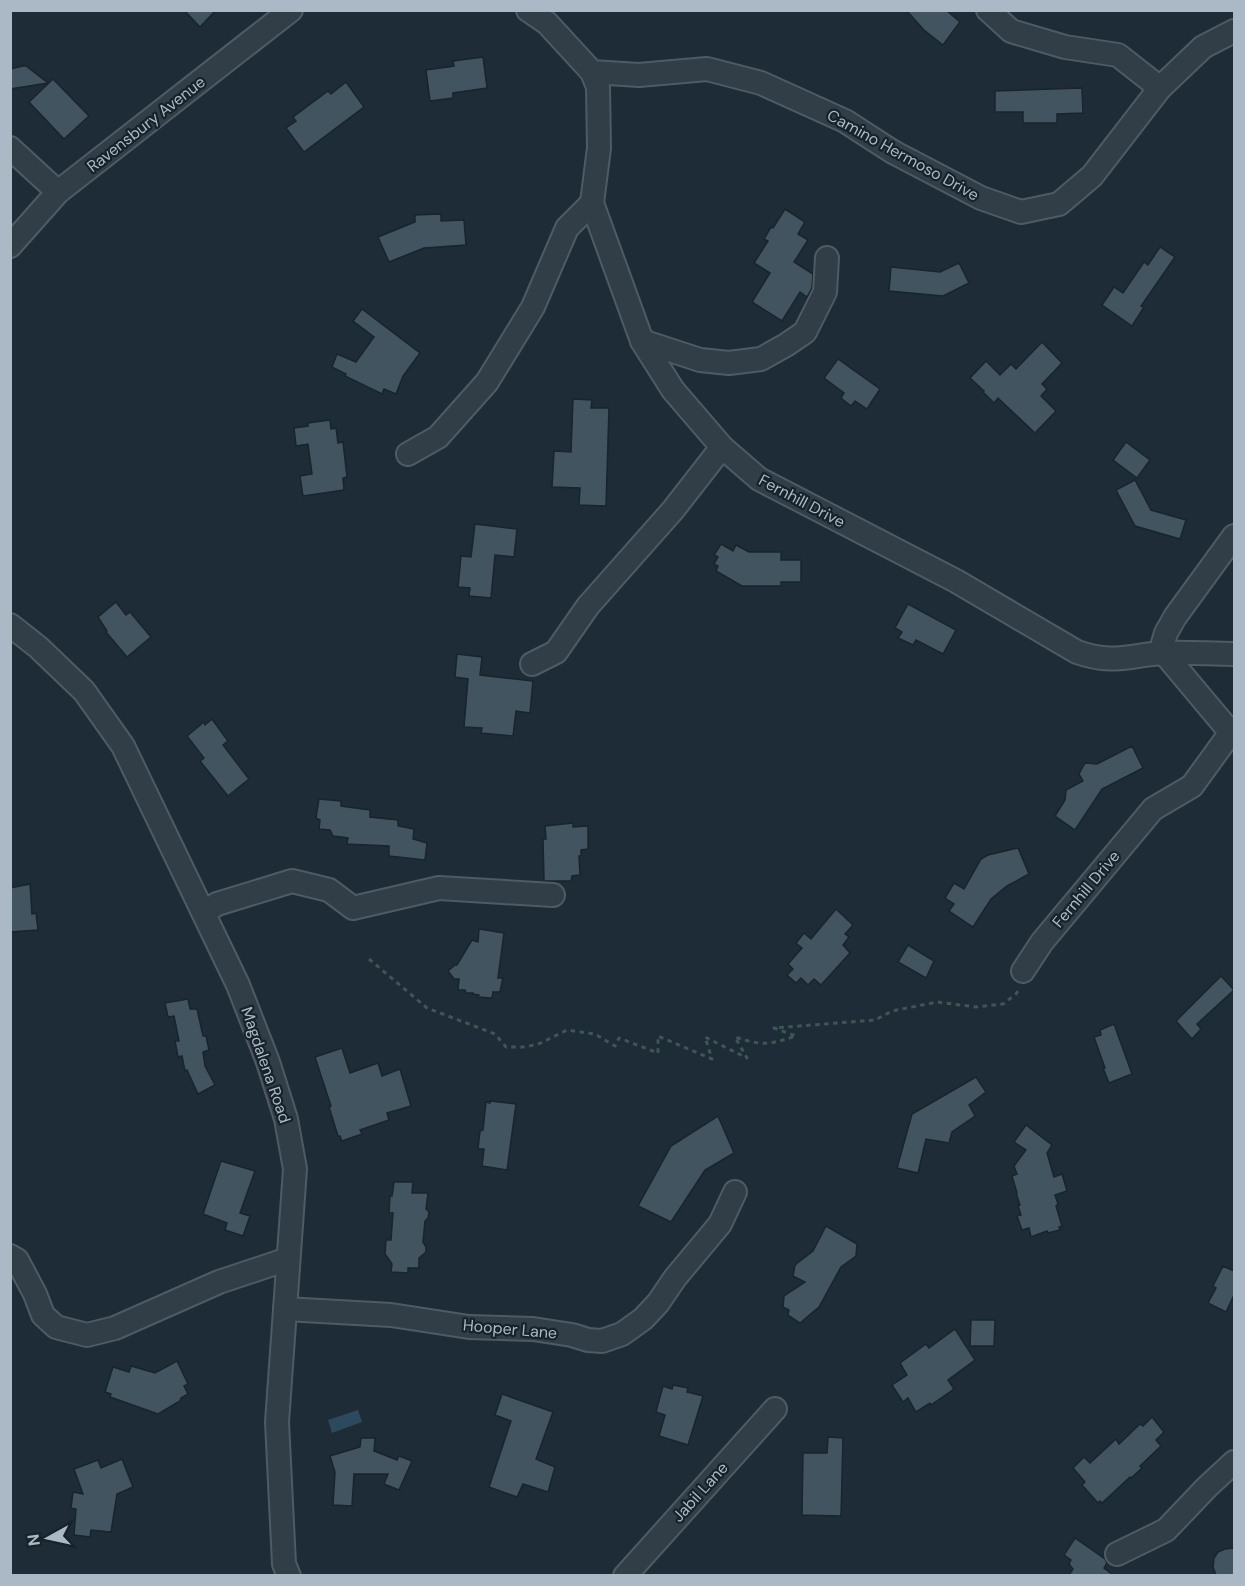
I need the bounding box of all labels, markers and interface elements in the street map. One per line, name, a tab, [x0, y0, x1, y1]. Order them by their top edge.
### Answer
street label: Ravensbury Avenue	[83, 71, 209, 177]
street label: Camino Hermoso Drive	[823, 104, 983, 206]
street label: Fernhill Drive	[755, 469, 849, 533]
street label: Fernhill Drive	[1048, 846, 1124, 932]
street label: Magdalena Road	[236, 1004, 296, 1126]
street label: Hooper Lane	[462, 1314, 558, 1344]
street label: Jabil Lane	[668, 1458, 732, 1526]
north arrow	[18, 1508, 78, 1568]
text: N	[22, 1533, 45, 1547]

